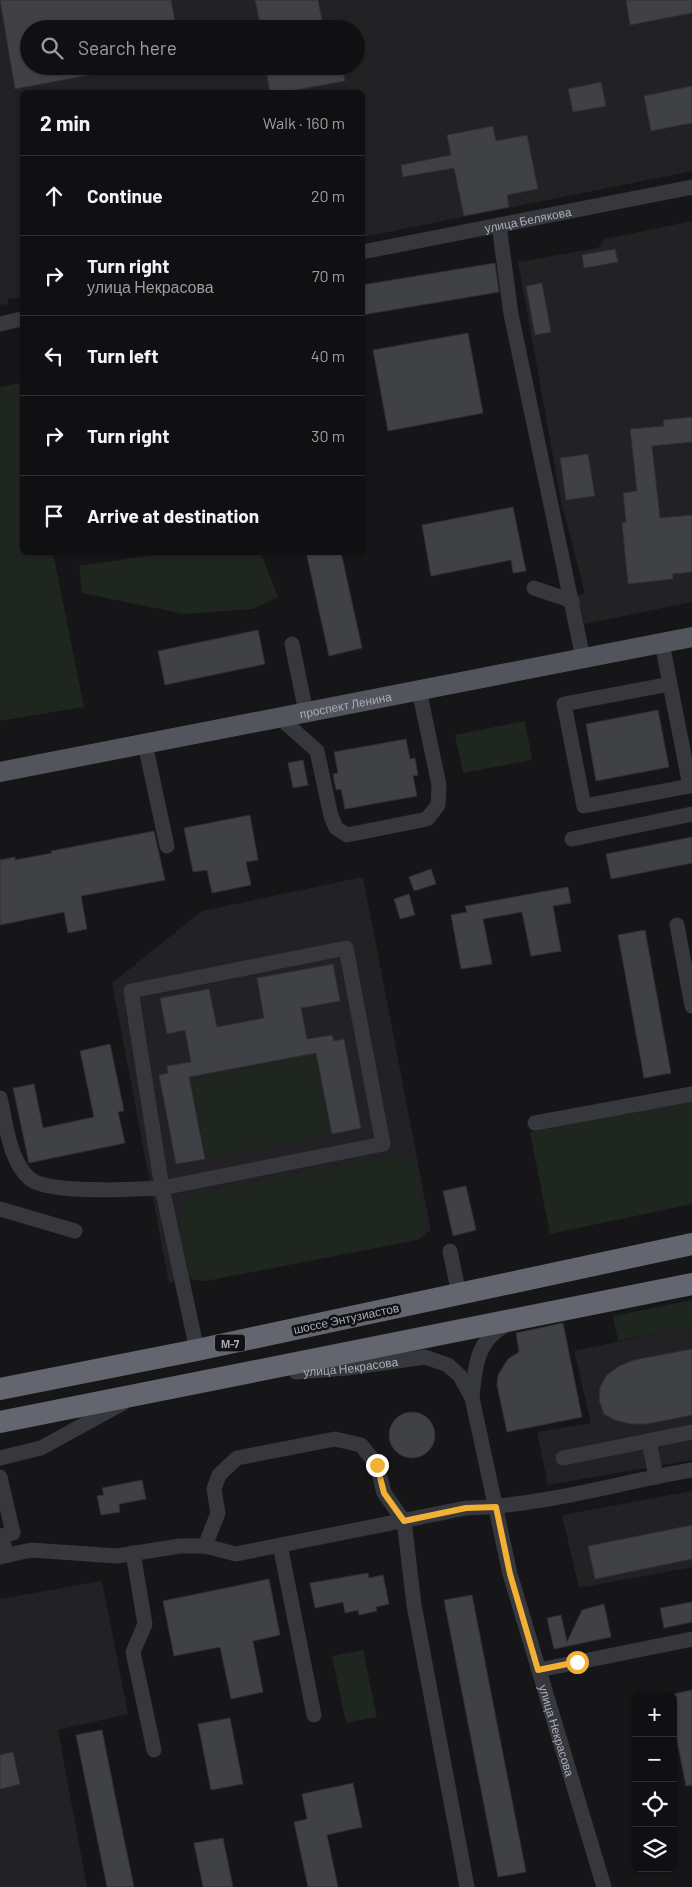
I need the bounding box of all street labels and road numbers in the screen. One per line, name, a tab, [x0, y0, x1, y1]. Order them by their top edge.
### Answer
street label: улица Белякова	[483, 204, 573, 236]
street label: проспект Ленина	[298, 689, 393, 720]
street label: шоссе Энтузиастов	[292, 1300, 400, 1337]
road number: М-7	[215, 1335, 245, 1352]
street label: улица Некрасова	[303, 1354, 399, 1379]
street label: улица Некрасова	[536, 1683, 577, 1778]

